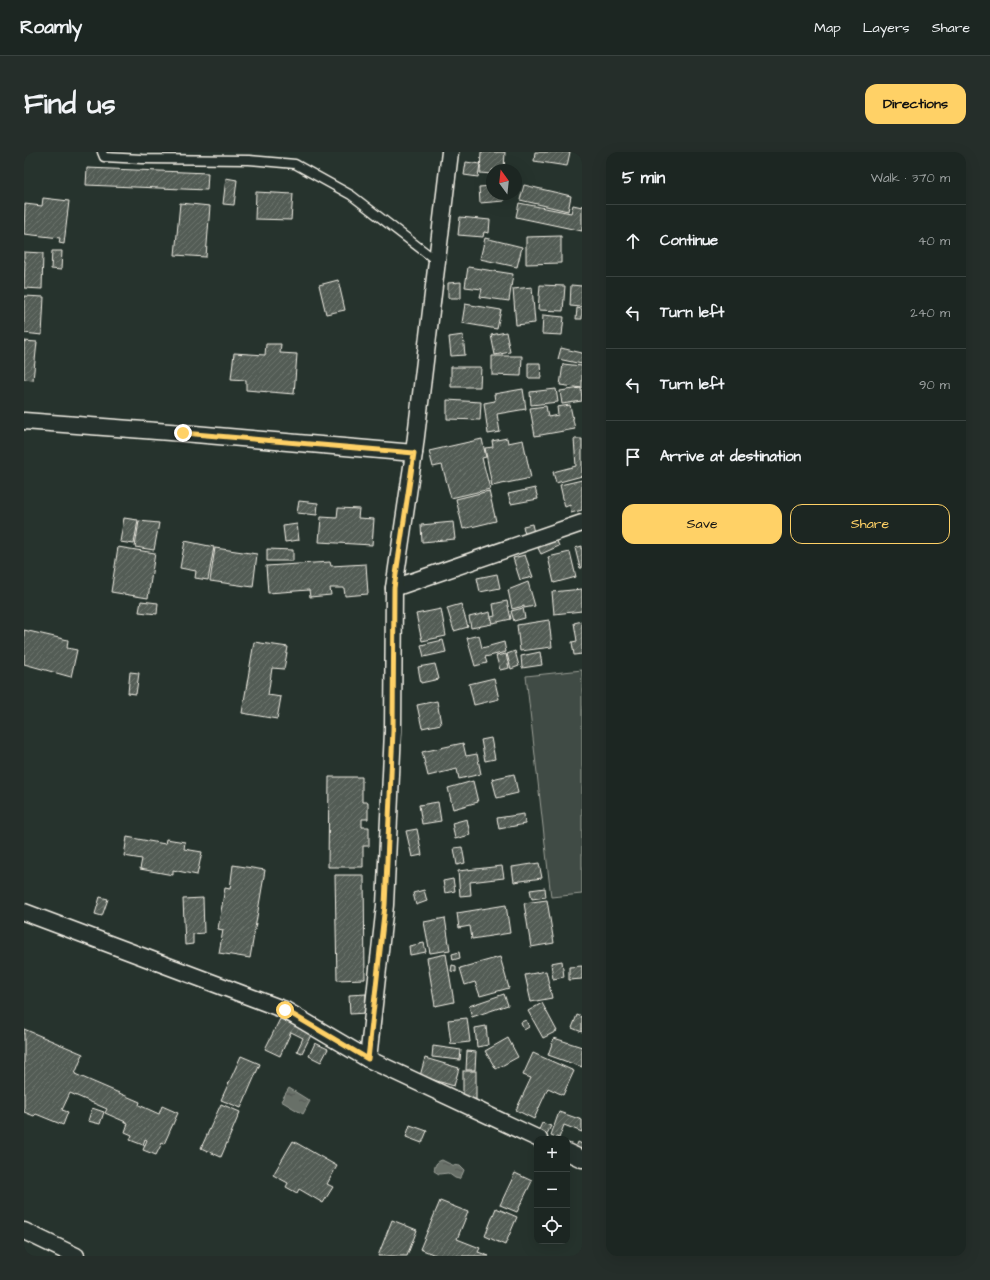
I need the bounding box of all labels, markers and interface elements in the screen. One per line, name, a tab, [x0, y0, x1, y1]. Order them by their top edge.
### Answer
text: Roamly	[20, 14, 82, 41]
text: Map	[814, 18, 841, 38]
text: Layers	[863, 18, 910, 38]
text: Share	[932, 18, 970, 38]
button: Directions	[865, 84, 966, 124]
text: Find us	[24, 85, 115, 124]
north arrow	[486, 164, 522, 200]
text: 5 min	[622, 166, 665, 190]
text: Walk · 370 m	[871, 169, 950, 187]
icon: ahead	[622, 230, 644, 252]
text: Continue	[660, 230, 718, 251]
text: 40 m	[918, 232, 950, 250]
icon: left	[622, 302, 644, 324]
text: Turn left	[660, 302, 724, 323]
text: 240 m	[910, 304, 950, 322]
icon: left	[622, 374, 644, 396]
text: Turn left	[660, 374, 724, 395]
text: 90 m	[919, 376, 950, 394]
route end	[174, 424, 192, 442]
icon: arrive	[622, 446, 644, 468]
text: Arrive at destination	[660, 446, 801, 467]
button: Save	[622, 504, 782, 544]
button: Share	[790, 504, 950, 544]
route start	[276, 1001, 294, 1019]
map controls	[534, 1136, 570, 1244]
button: +	[534, 1136, 570, 1172]
button: −	[534, 1172, 570, 1208]
button: locate	[534, 1208, 570, 1244]

